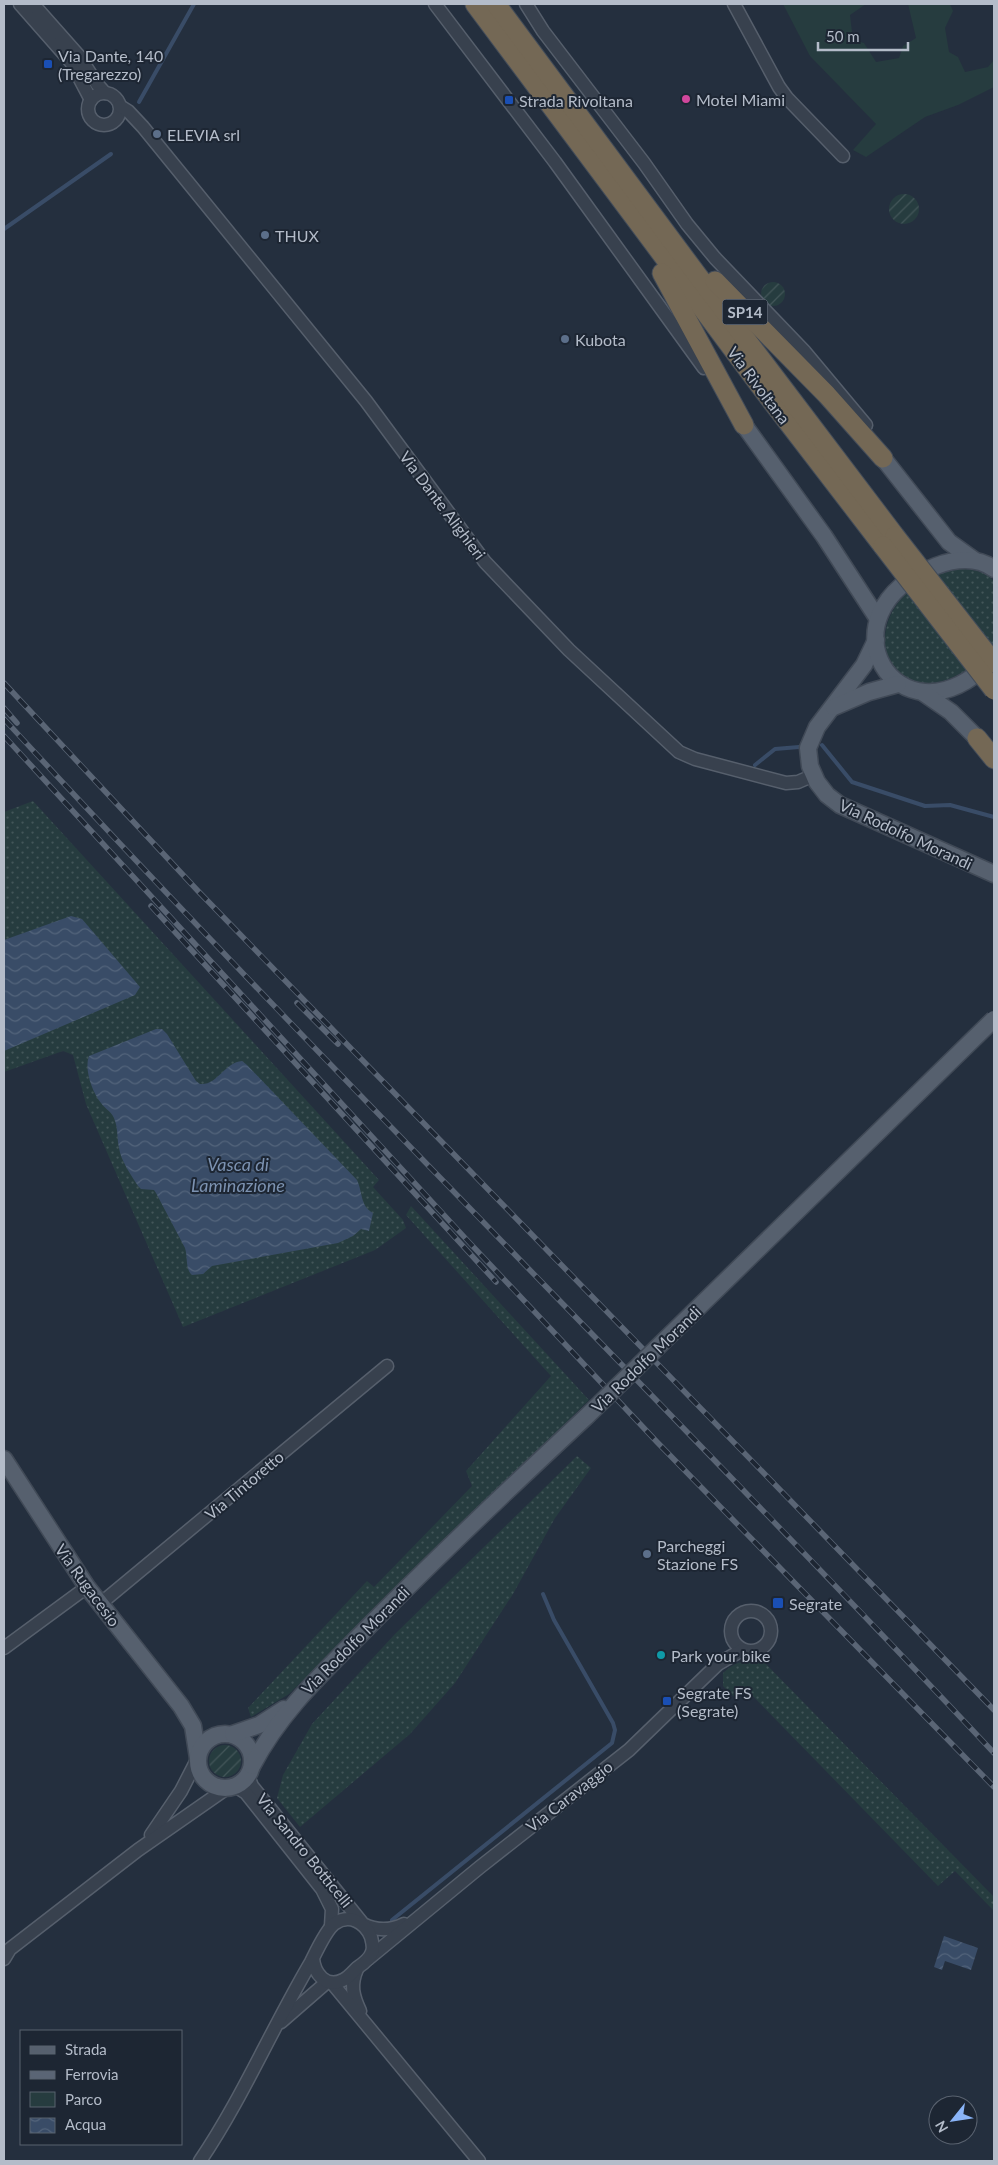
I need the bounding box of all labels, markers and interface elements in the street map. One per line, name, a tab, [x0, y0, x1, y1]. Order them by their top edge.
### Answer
scale bar	[818, 20, 908, 52]
text: 50 m	[826, 27, 860, 45]
place label: Via Dante, 140 (Tregarezzo)	[58, 46, 163, 83]
marker: Via Dante, 140 (Tregarezzo)	[42, 58, 54, 70]
place label: Motel Miami	[696, 90, 785, 109]
place label: Strada Rivoltana	[519, 91, 633, 110]
marker: Motel Miami	[680, 93, 692, 105]
marker: Strada Rivoltana	[503, 94, 515, 106]
place label: ELEVIA srl	[167, 125, 240, 144]
marker: ELEVIA srl	[151, 128, 163, 140]
place label: THUX	[275, 226, 319, 245]
marker: THUX	[259, 229, 271, 241]
road number: SP14	[722, 300, 768, 324]
place label: Kubota	[575, 330, 626, 349]
marker: Kubota	[559, 333, 571, 345]
street label: Via Rivoltana	[724, 343, 794, 427]
street label: Via Dante Alighieri	[396, 447, 490, 563]
street label: Via Rodolfo Morandi	[836, 795, 976, 873]
water label: Vasca di Laminazione	[191, 1153, 285, 1196]
street label: Via Rodolfo Morandi	[587, 1302, 705, 1416]
street label: Via Tintoretto	[201, 1447, 287, 1523]
place label: Parcheggi Stazione FS	[657, 1536, 738, 1573]
street label: Via Rugacesio	[52, 1540, 124, 1630]
marker: Parcheggi Stazione FS	[641, 1548, 653, 1560]
street label: Via Rodolfo Morandi	[297, 1582, 413, 1698]
place label: Segrate	[789, 1594, 842, 1613]
marker: Segrate	[771, 1596, 785, 1610]
place label: Park your bike	[671, 1646, 770, 1665]
marker: Park your bike	[655, 1649, 667, 1661]
place label: Segrate FS (Segrate)	[677, 1683, 752, 1720]
marker: Segrate FS (Segrate)	[661, 1695, 673, 1707]
street label: Via Caravaggio	[522, 1756, 616, 1836]
street label: Via Sandro Botticelli	[253, 1789, 357, 1911]
legend	[20, 2030, 182, 2145]
text: Strada	[65, 2040, 107, 2058]
text: Ferrovia	[65, 2065, 118, 2083]
text: Parco	[65, 2090, 102, 2108]
north arrow	[928, 2095, 978, 2145]
text: Acqua	[65, 2115, 106, 2133]
text: N	[931, 2118, 951, 2136]

